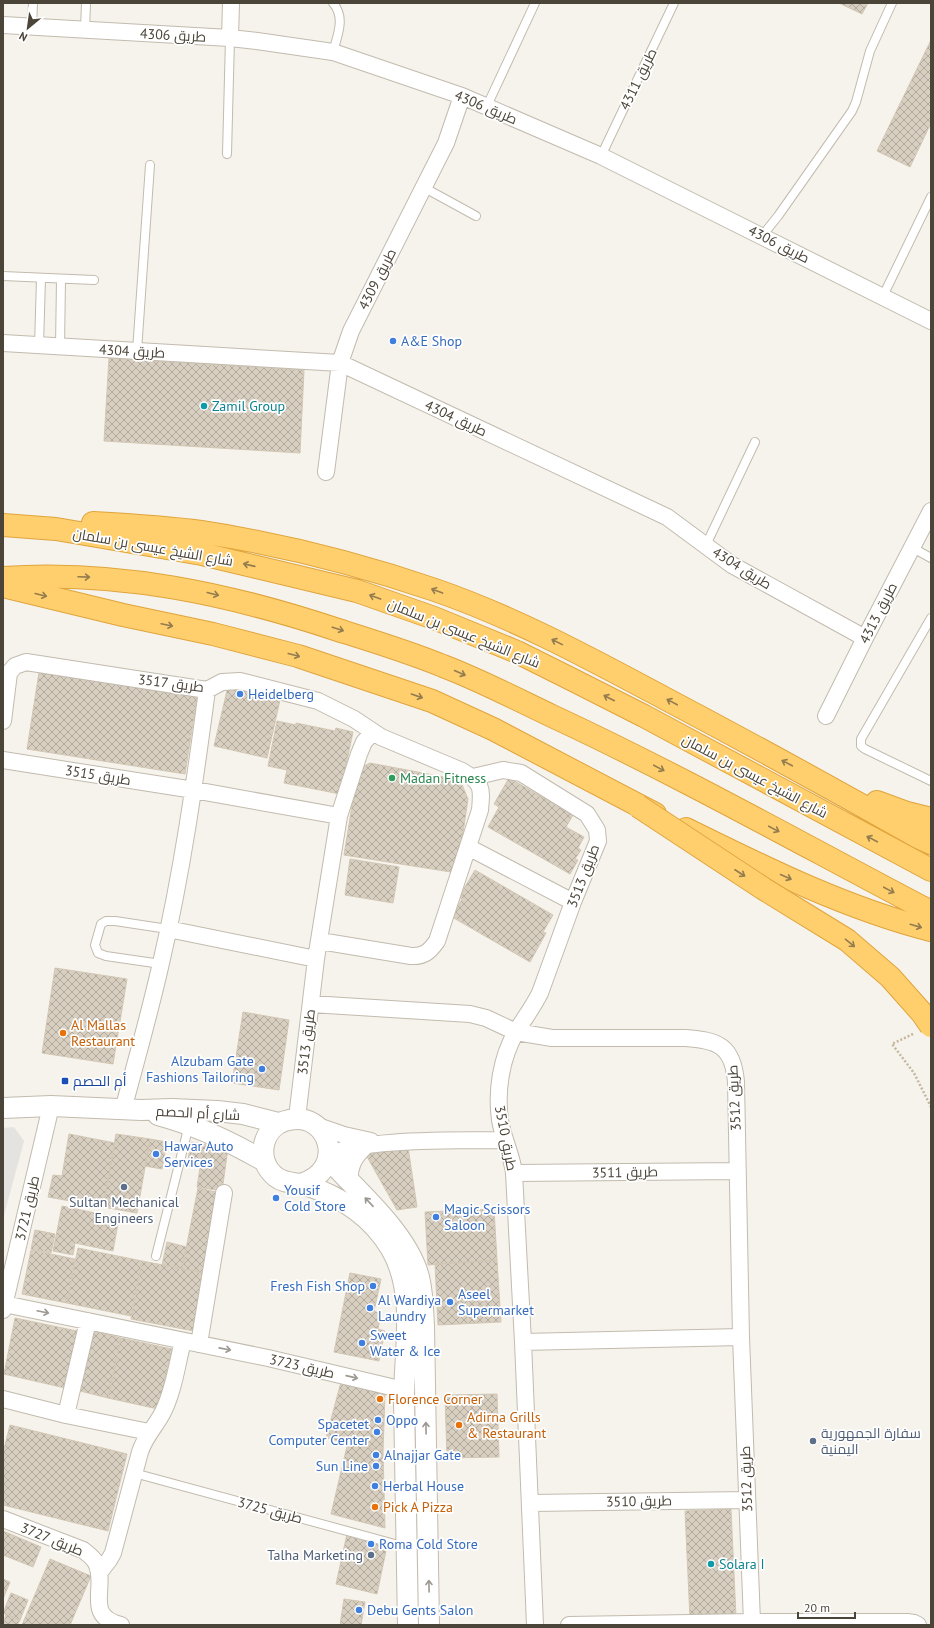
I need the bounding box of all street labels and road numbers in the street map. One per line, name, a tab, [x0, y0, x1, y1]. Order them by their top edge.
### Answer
street label: طريق 4306	[139, 24, 207, 46]
street label: طريق 4311	[615, 45, 661, 113]
street label: طريق 4306	[452, 86, 520, 128]
street label: طريق 4306	[745, 221, 813, 267]
street label: طريق 4309	[354, 245, 400, 313]
street label: طريق 4304	[98, 340, 166, 362]
street label: طريق 4304	[422, 396, 490, 440]
street label: شارع الشيخ عيسى بن سلمان	[71, 524, 235, 570]
street label: طريق 4304	[709, 543, 775, 593]
street label: طريق 4313	[855, 579, 901, 647]
street label: شارع الشيخ عيسى بن سلمان	[385, 594, 543, 672]
street label: طريق 3517	[137, 670, 205, 696]
street label: شارع الشيخ عيسى بن سلمان	[679, 730, 831, 822]
street label: طريق 3515	[64, 761, 132, 789]
street label: طريق 3513	[563, 842, 603, 910]
street label: طريق 3513	[293, 1008, 319, 1076]
street label: طريق 3512	[723, 1064, 745, 1132]
street label: شارع أم الحصم	[155, 1102, 241, 1125]
street label: طريق 3510	[491, 1104, 521, 1172]
street label: طريق 3511	[592, 1162, 658, 1182]
street label: طريق 3721	[11, 1174, 43, 1242]
street label: طريق 3723	[268, 1350, 336, 1382]
street label: طريق 3512	[736, 1446, 756, 1512]
street label: طريق 3510	[606, 1491, 672, 1511]
street label: طريق 3725	[236, 1493, 304, 1527]
street label: طريق 3727	[18, 1518, 86, 1560]

